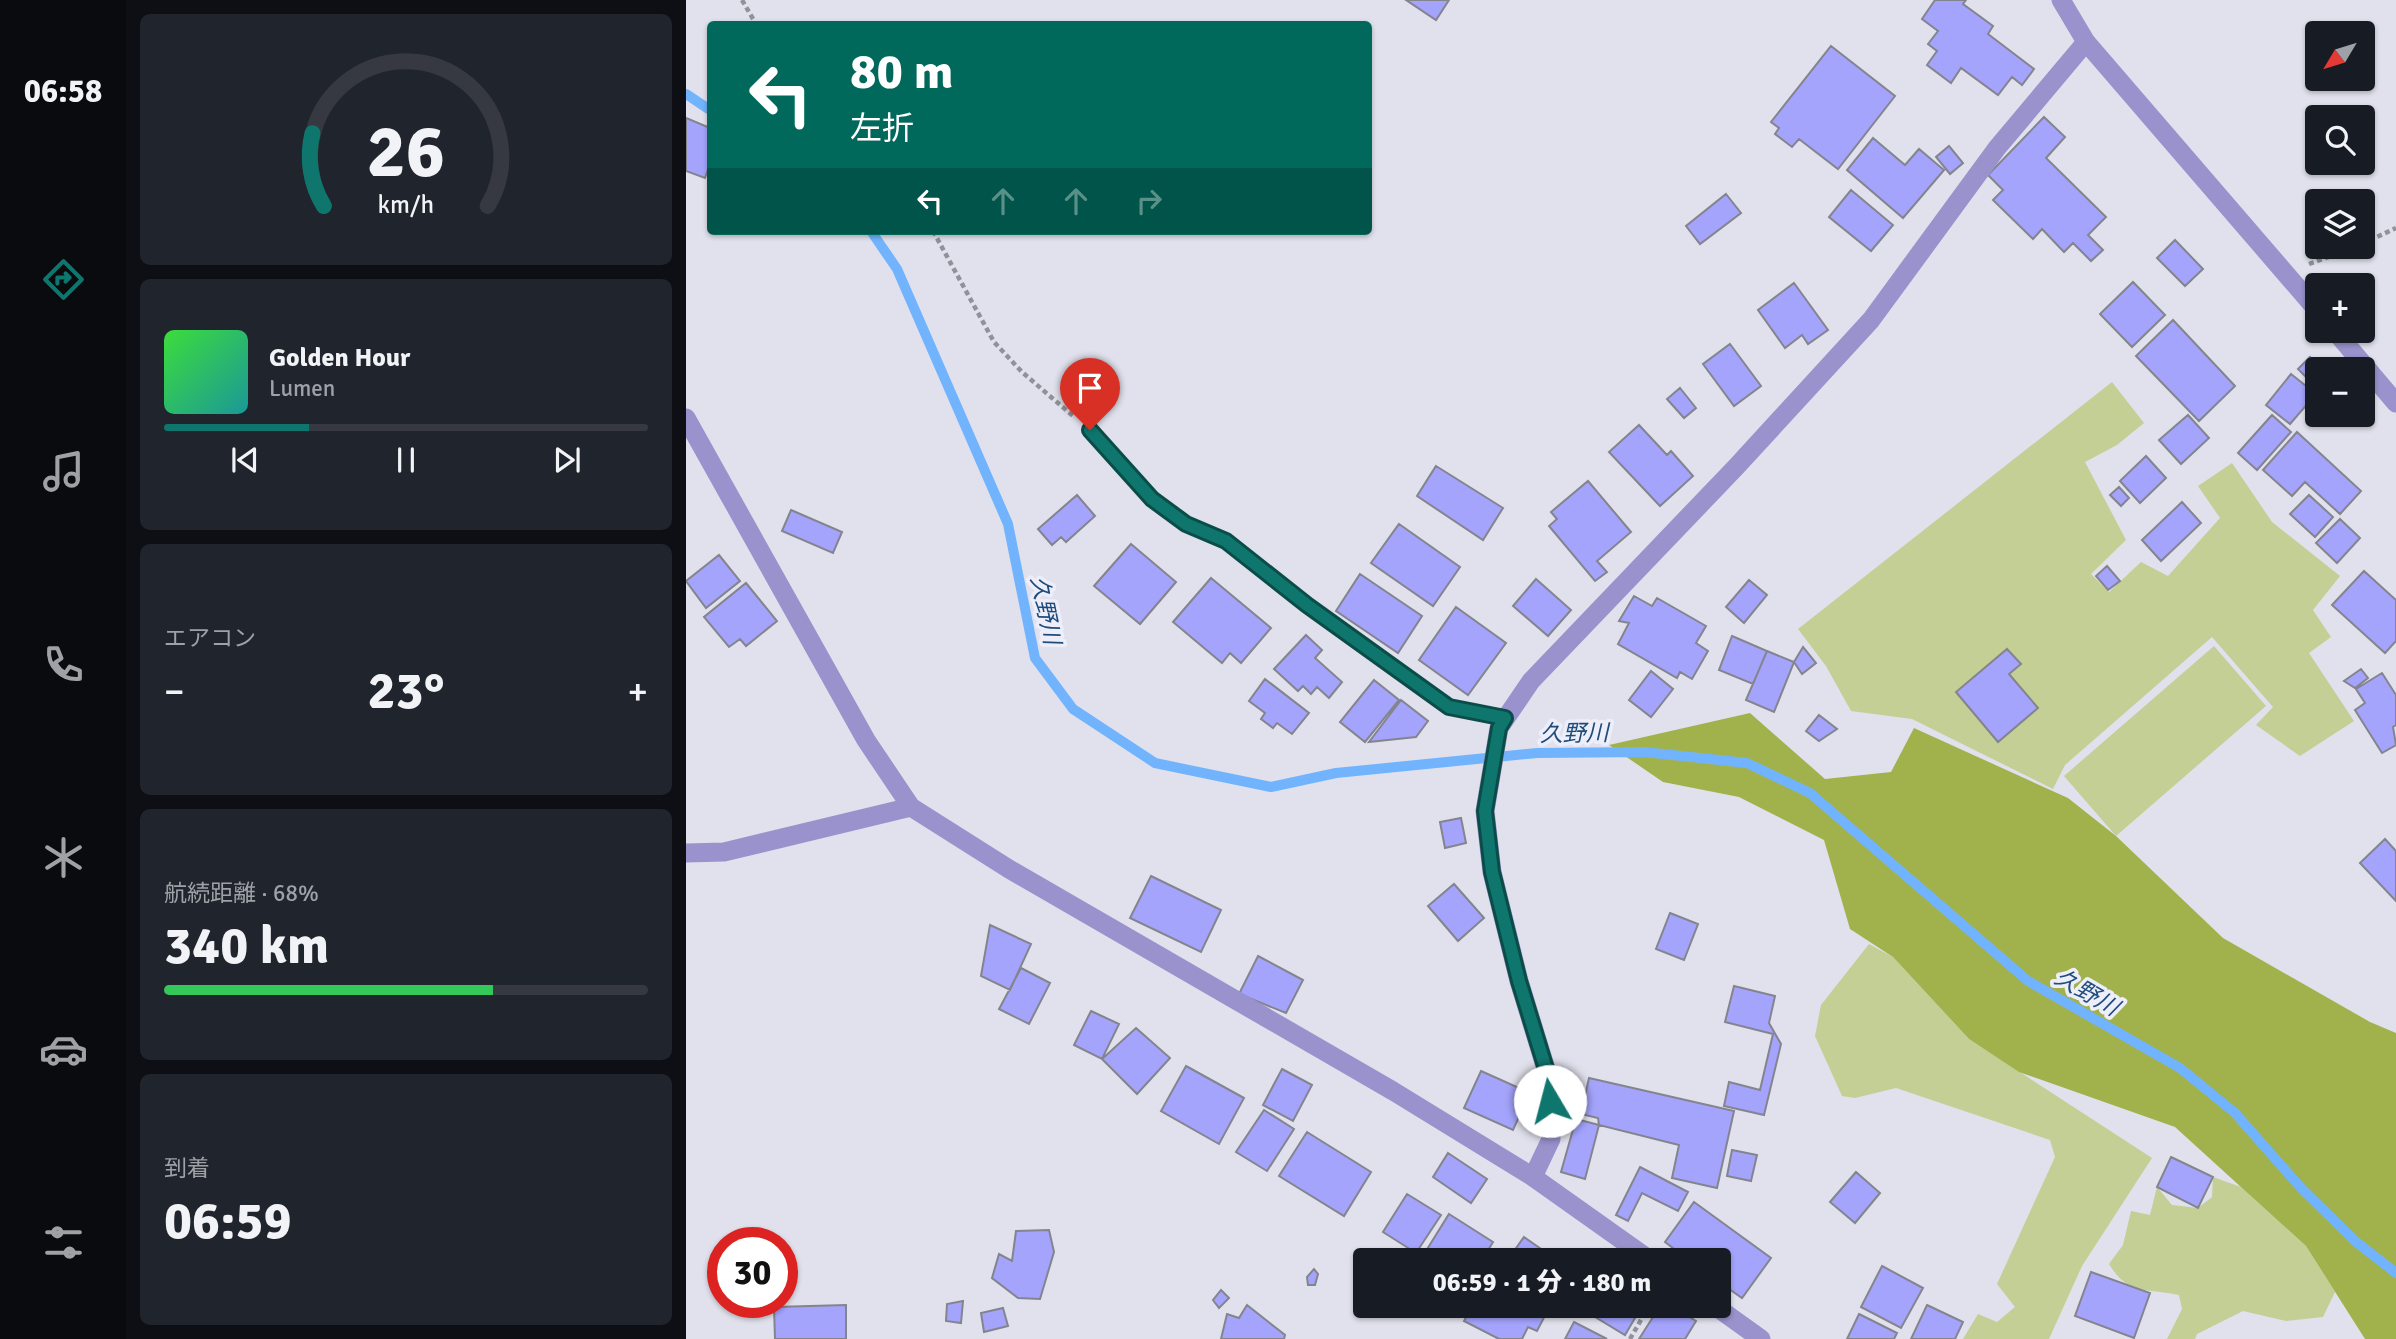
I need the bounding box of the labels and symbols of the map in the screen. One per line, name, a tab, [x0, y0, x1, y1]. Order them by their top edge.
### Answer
north arrow	[2305, 21, 2375, 91]
pin	[1060, 358, 1120, 430]
water label: 久野川	[1024, 573, 1067, 650]
water label: 久野川	[1539, 718, 1612, 749]
water label: 久野川	[2050, 963, 2126, 1024]
position arrow	[1513, 1064, 1587, 1138]
speed limit sign: 30	[707, 1227, 798, 1318]

